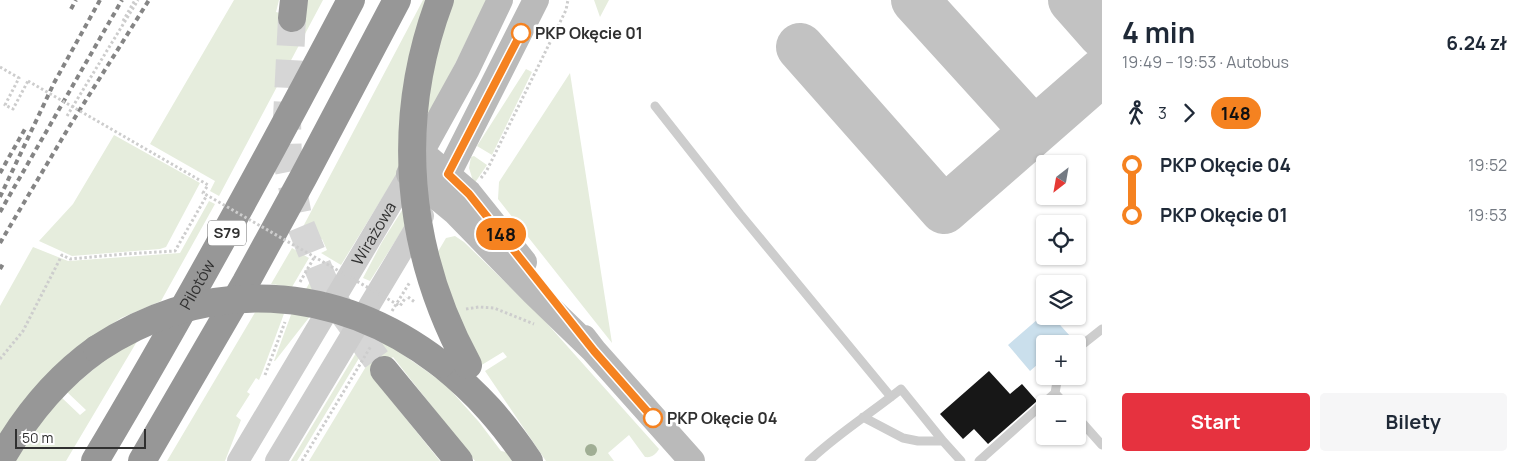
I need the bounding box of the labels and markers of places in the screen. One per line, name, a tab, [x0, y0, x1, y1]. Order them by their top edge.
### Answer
place label: PKP Okęcie 01	[535, 22, 643, 44]
marker: PKP Okęcie 01	[511, 23, 531, 43]
place label: PKP Okęcie 04	[667, 407, 777, 429]
marker: PKP Okęcie 04	[643, 408, 663, 428]

